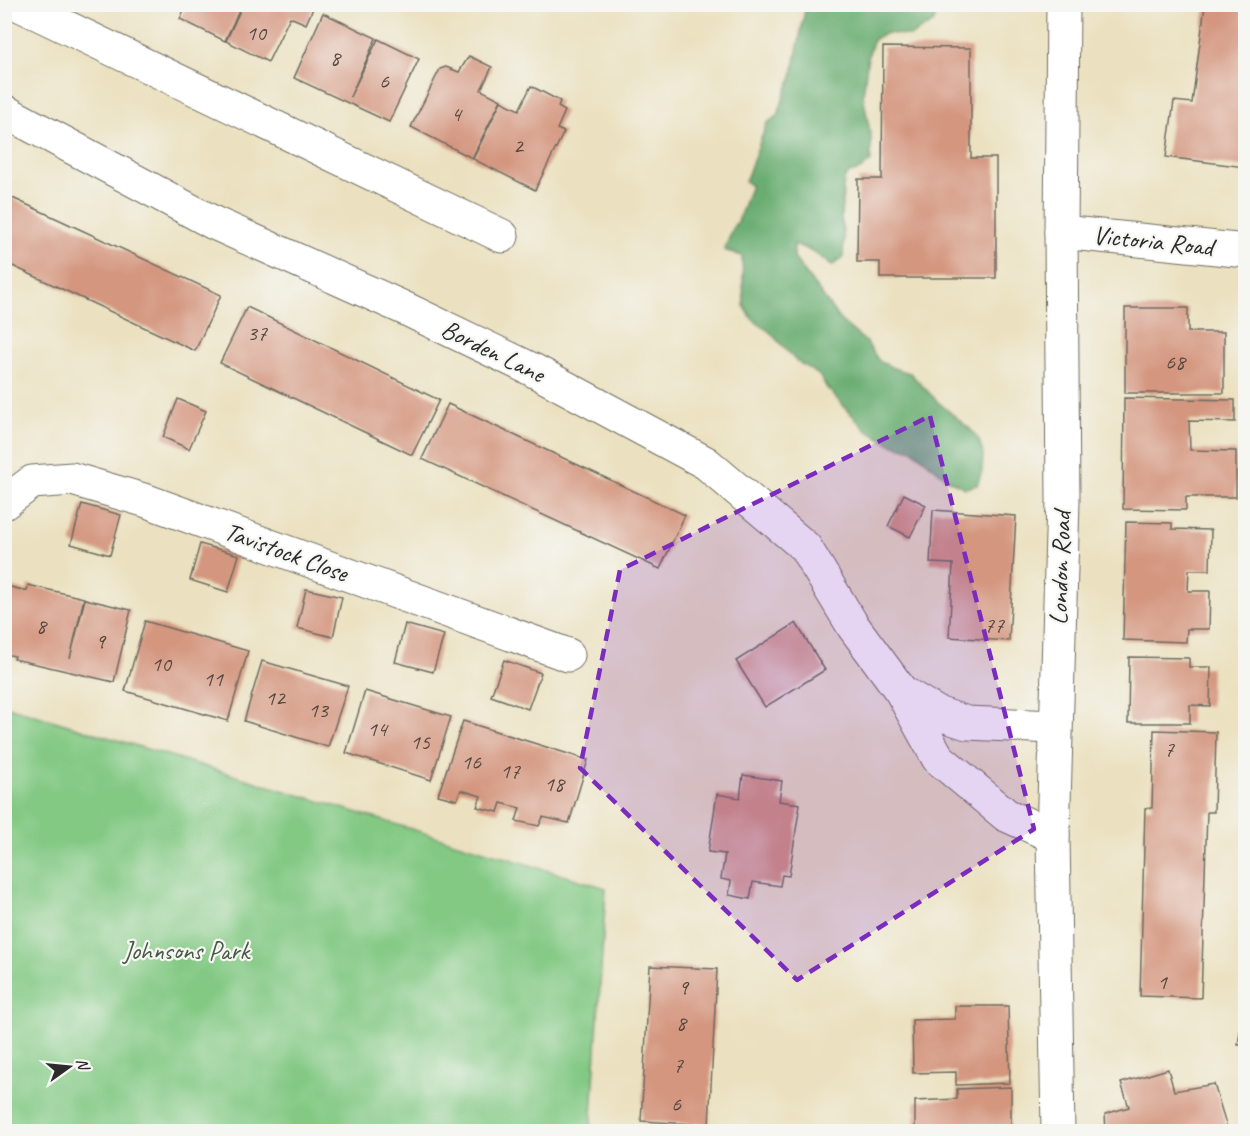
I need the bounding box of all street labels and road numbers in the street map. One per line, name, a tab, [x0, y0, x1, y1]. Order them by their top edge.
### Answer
street label: Victoria Road	[1091, 218, 1218, 264]
street label: Borden Lane	[436, 312, 552, 391]
street label: London Road	[1042, 507, 1079, 625]
street label: Tavistock Close	[220, 514, 354, 590]

